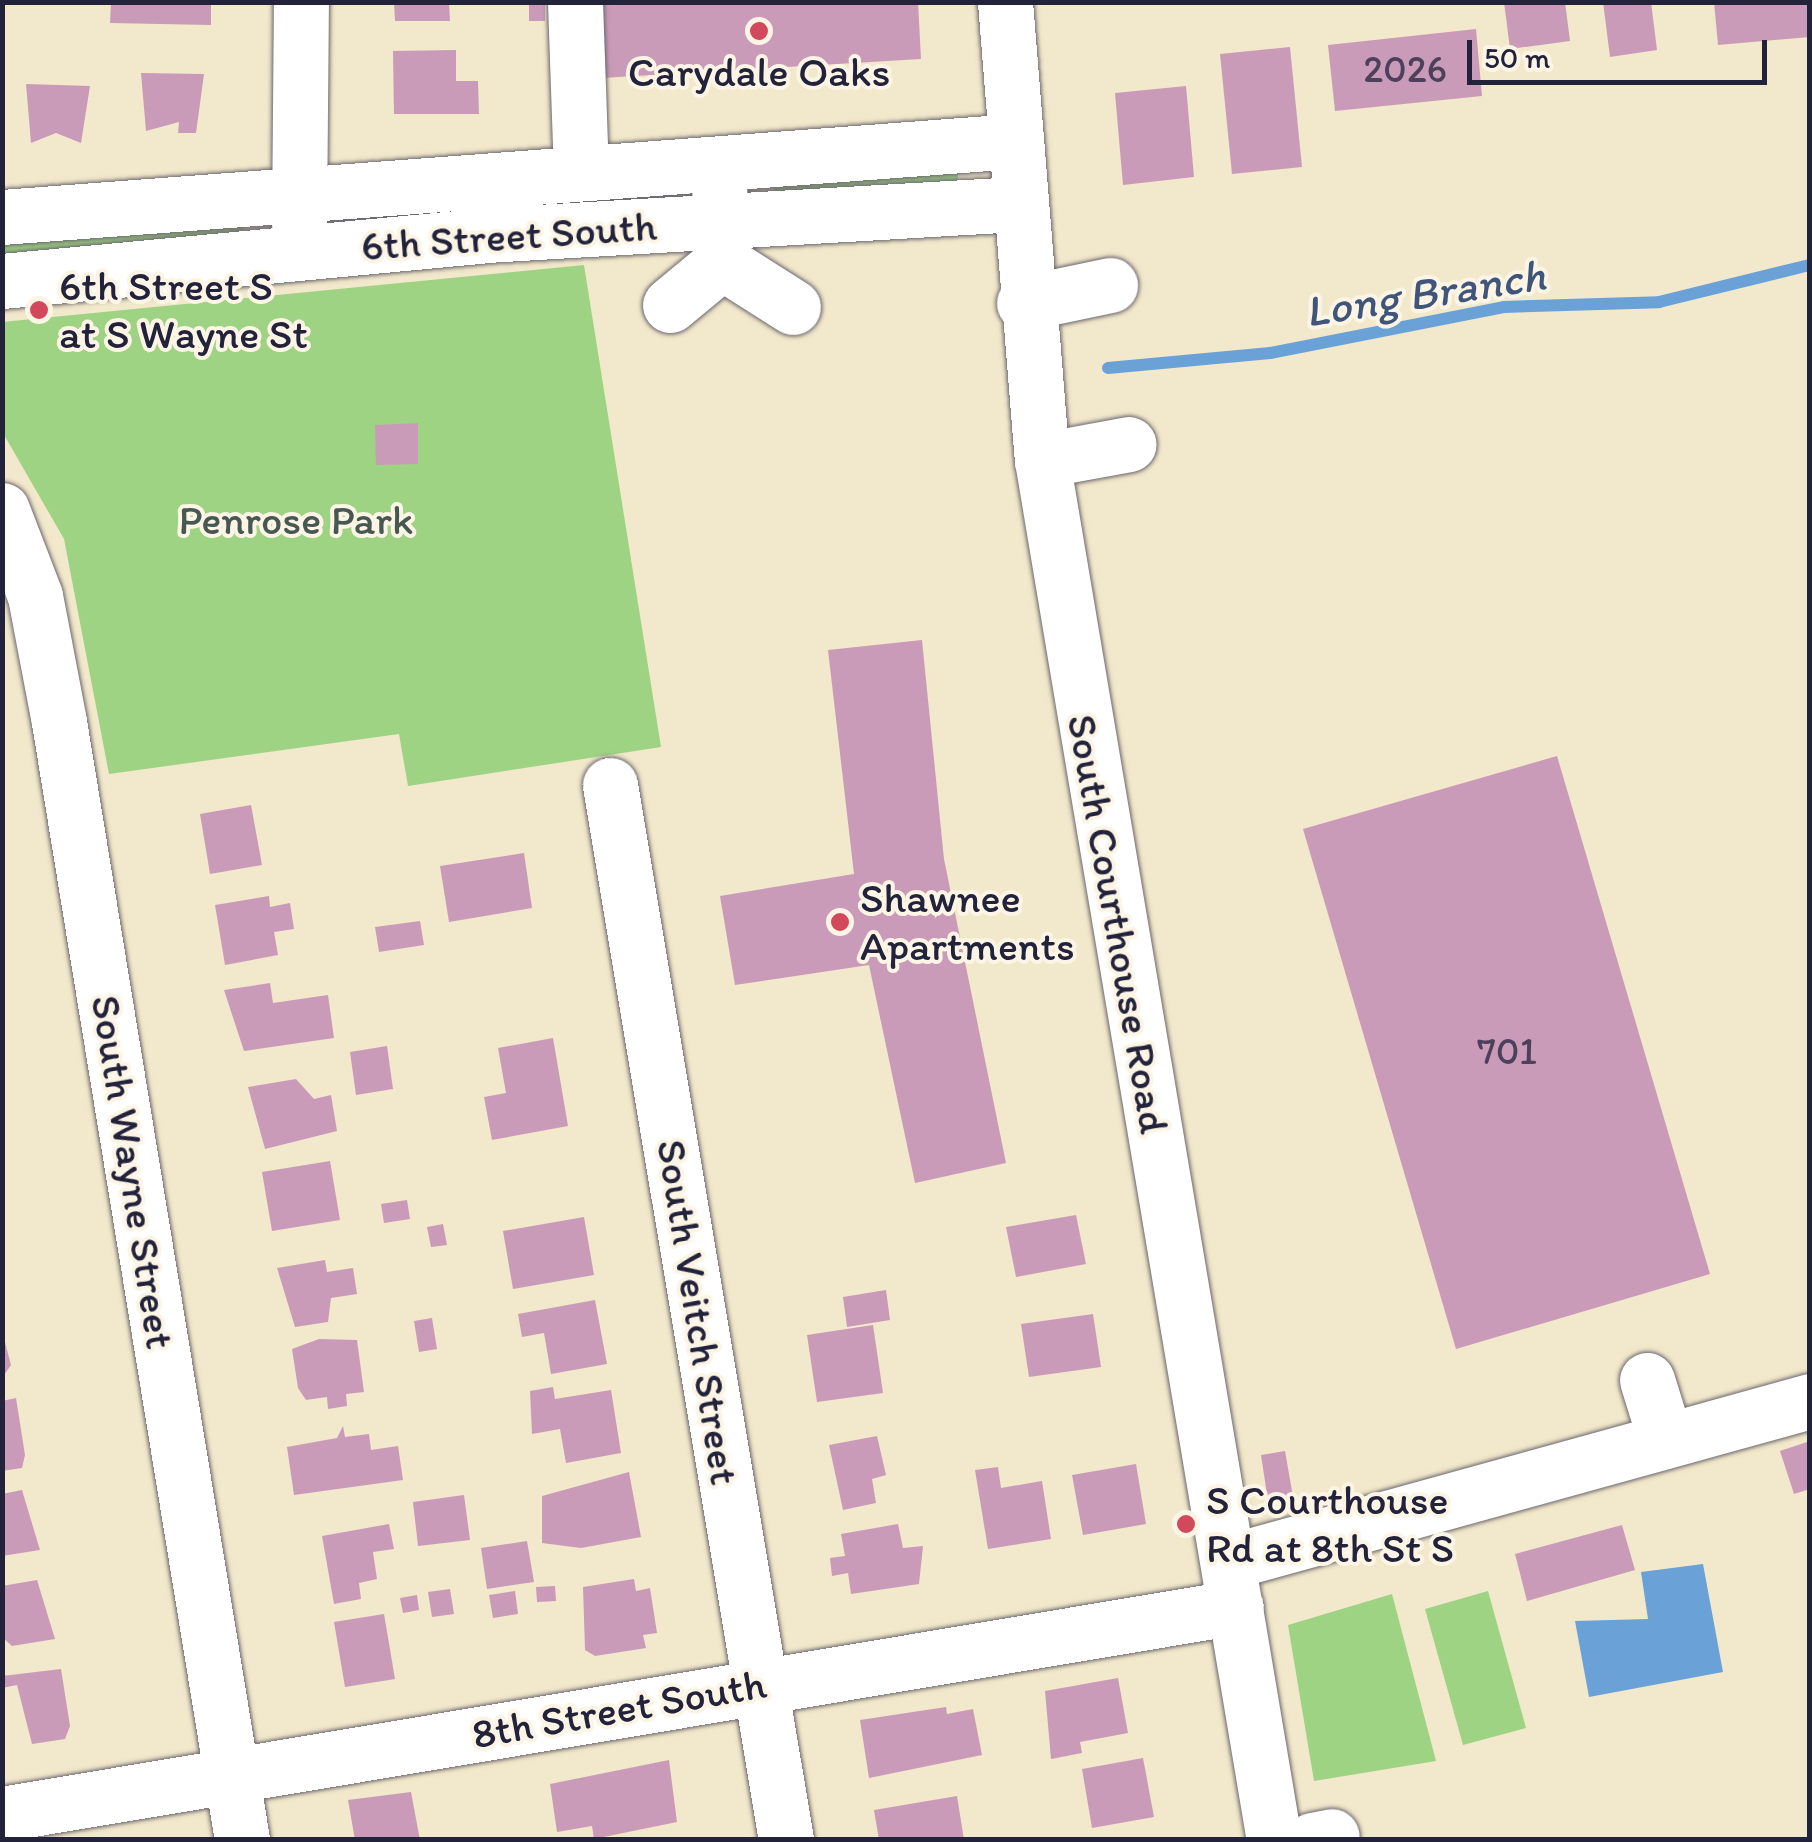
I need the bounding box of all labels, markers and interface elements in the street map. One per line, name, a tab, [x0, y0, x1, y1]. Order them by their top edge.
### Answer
marker: Carydale Oaks	[748, 20, 770, 42]
scale bar	[1472, 20, 1772, 82]
text: 50 m	[1484, 39, 1550, 76]
place label: Carydale Oaks	[628, 47, 890, 97]
house number: 2026	[1363, 47, 1447, 93]
street label: 6th Street South	[360, 201, 658, 271]
water label: Long Branch	[1300, 247, 1550, 339]
place label: 6th Street S at S Wayne St	[59, 261, 306, 360]
marker: 6th Street S at S Wayne St	[28, 299, 50, 321]
park label: Penrose Park	[179, 495, 413, 545]
street label: South Courthouse Road	[1056, 711, 1180, 1137]
place label: Shawnee Apartments	[860, 873, 1075, 971]
marker: Shawnee Apartments	[829, 911, 851, 933]
street label: South Wayne Street	[80, 994, 186, 1350]
house number: 701	[1477, 1029, 1537, 1075]
street label: South Veitch Street	[646, 1137, 750, 1487]
place label: S Courthouse Rd at 8th St S	[1206, 1475, 1453, 1574]
marker: S Courthouse Rd at 8th St S	[1175, 1513, 1197, 1535]
street label: 8th Street South	[469, 1659, 769, 1759]

